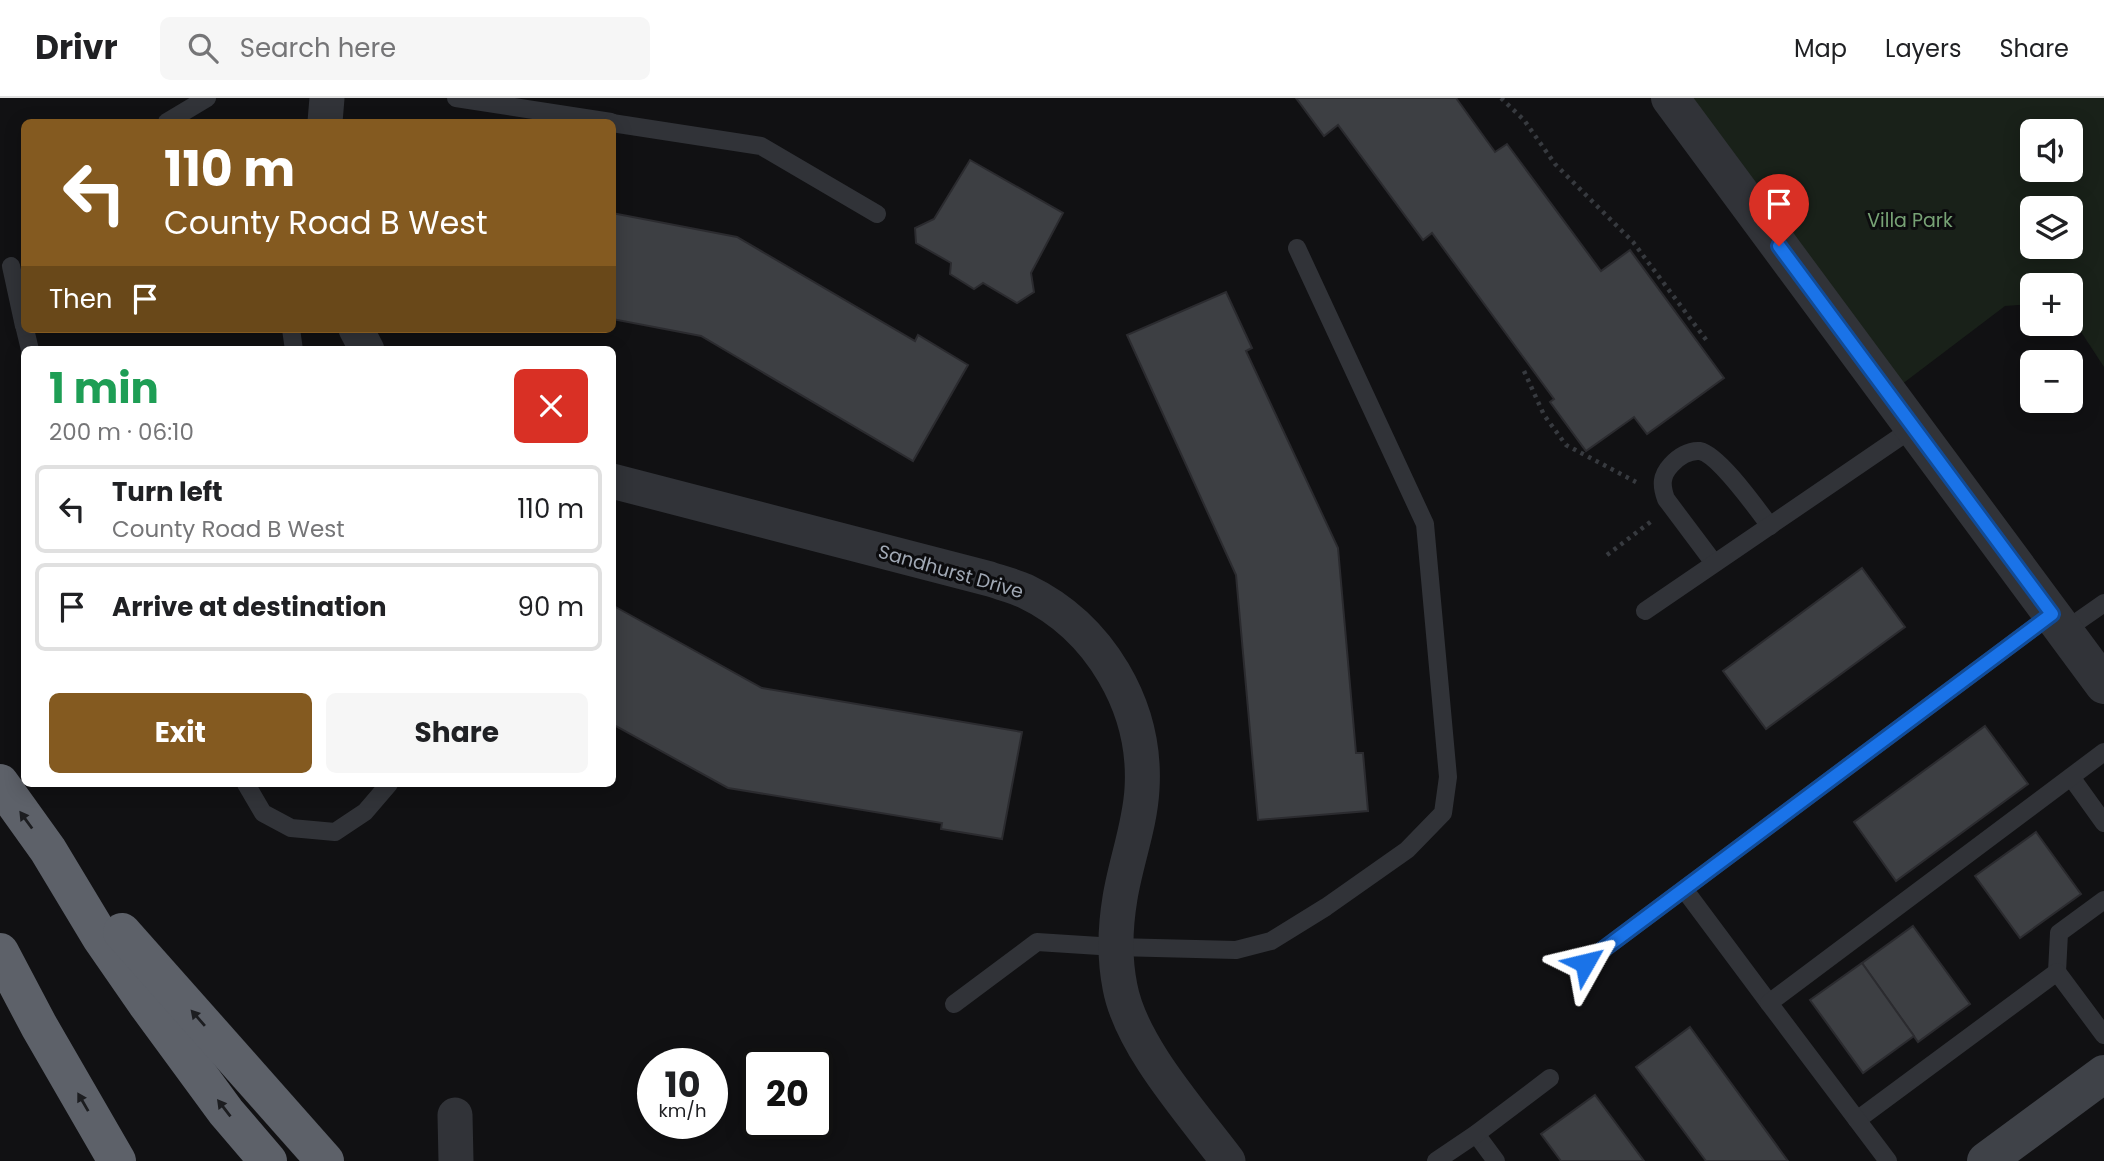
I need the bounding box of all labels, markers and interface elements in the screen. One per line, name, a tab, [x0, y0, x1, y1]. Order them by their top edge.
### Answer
search box	[160, 17, 650, 80]
text: Drivr	[35, 24, 118, 71]
icon: search	[184, 29, 222, 67]
text: Search here	[240, 30, 396, 66]
text: Map	[1794, 32, 1847, 65]
text: Layers	[1885, 32, 1961, 65]
text: Share	[1999, 32, 2069, 65]
map controls	[2020, 119, 2083, 413]
button: sound	[2020, 119, 2083, 182]
text: 110 m	[164, 135, 295, 203]
icon: left	[49, 147, 140, 238]
pin	[1749, 174, 1809, 246]
icon: arrive	[1760, 185, 1798, 223]
button: layers	[2020, 196, 2083, 259]
text: County Road B West	[164, 200, 488, 245]
park label: Villa Park	[1867, 207, 1953, 234]
button: +	[2020, 273, 2083, 336]
icon: arrive	[126, 280, 164, 318]
text: Then	[49, 281, 112, 317]
button: −	[2020, 350, 2083, 413]
text: 1 min	[49, 359, 159, 418]
button: close	[514, 369, 588, 443]
text: 200 m · 06:10	[49, 416, 194, 448]
text: Turn left	[112, 474, 223, 510]
icon: left	[53, 490, 91, 528]
text: 110 m	[517, 491, 584, 527]
text: County Road B West	[112, 513, 345, 545]
street label: Sandhurst Drive	[875, 538, 1027, 605]
icon: arrive	[53, 588, 91, 626]
text: Arrive at destination	[112, 589, 387, 625]
text: 90 m	[518, 589, 584, 625]
button: Exit	[49, 693, 312, 773]
button: Share	[326, 693, 588, 773]
one-way arrow	[20, 811, 34, 829]
position arrow	[1548, 926, 1622, 1000]
one-way arrow	[191, 1010, 206, 1027]
speed limit sign: 20	[742, 1048, 833, 1139]
text: 10	[665, 1060, 700, 1109]
one-way arrow	[77, 1092, 89, 1112]
text: km/h	[659, 1098, 706, 1123]
one-way arrow	[217, 1100, 232, 1118]

